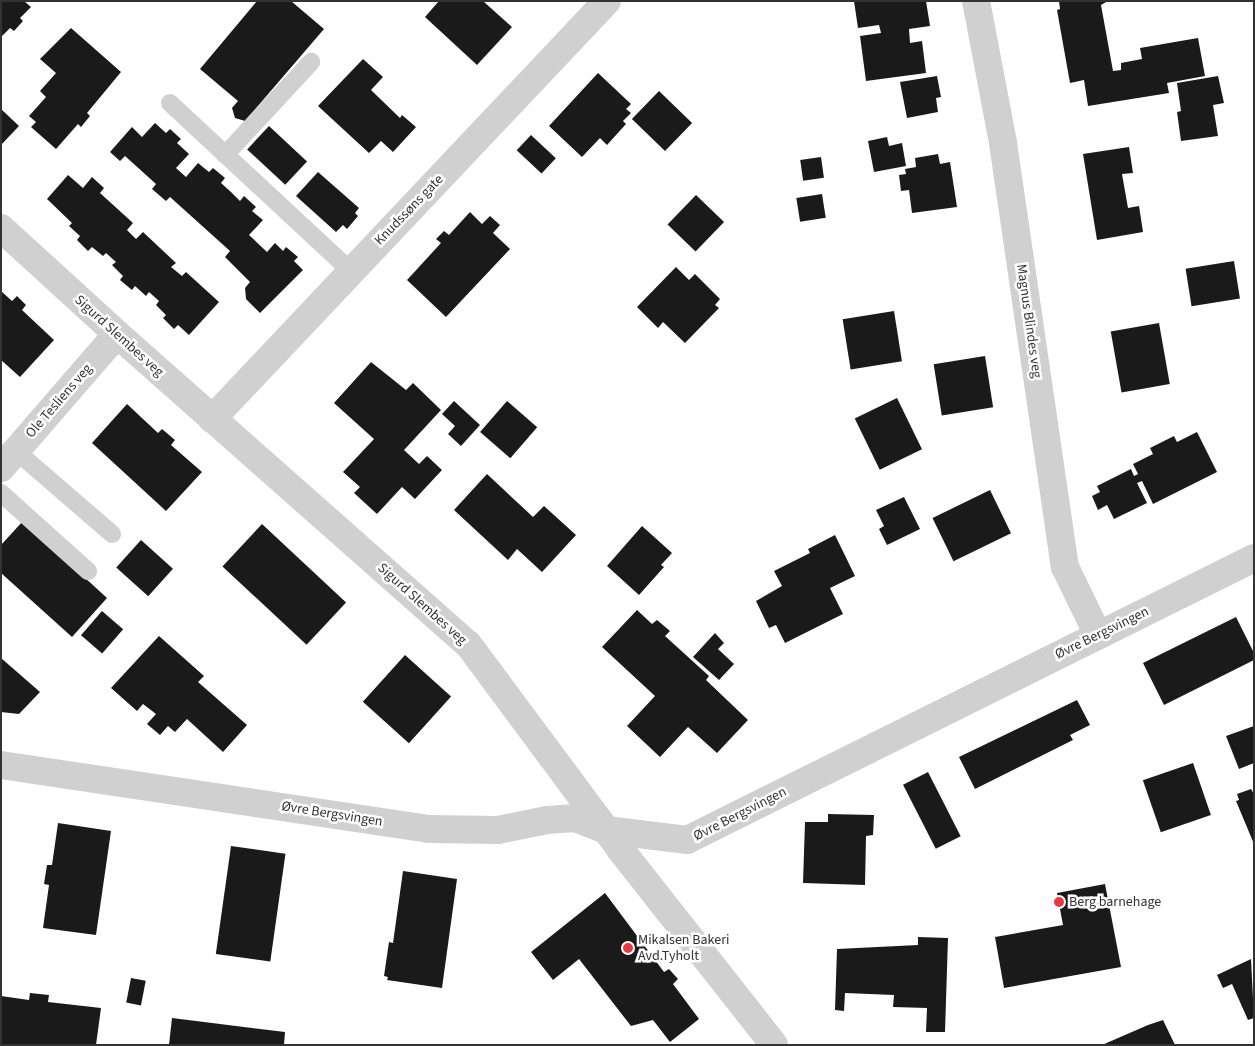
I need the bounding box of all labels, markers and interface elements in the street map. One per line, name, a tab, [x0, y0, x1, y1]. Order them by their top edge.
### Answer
street label: Knudssøns gate	[371, 171, 447, 249]
street label: Magnus Blindes veg	[1013, 263, 1045, 379]
street label: Sigurd Slembes veg	[71, 292, 167, 380]
street label: Ole Tesliens veg	[22, 361, 96, 441]
street label: Sigurd Slembes veg	[374, 560, 470, 648]
street label: Øvre Bergsvingen	[1052, 603, 1152, 663]
street label: Øvre Bergsvingen	[691, 783, 789, 845]
street label: Øvre Bergsvingen	[280, 798, 384, 830]
place label: Berg barnehage	[1069, 894, 1161, 910]
marker: Berg barnehage	[1053, 896, 1065, 908]
place label: Mikalsen Bakeri Avd.Tyholt	[638, 932, 730, 964]
marker: Mikalsen Bakeri Avd.Tyholt	[622, 942, 634, 954]

